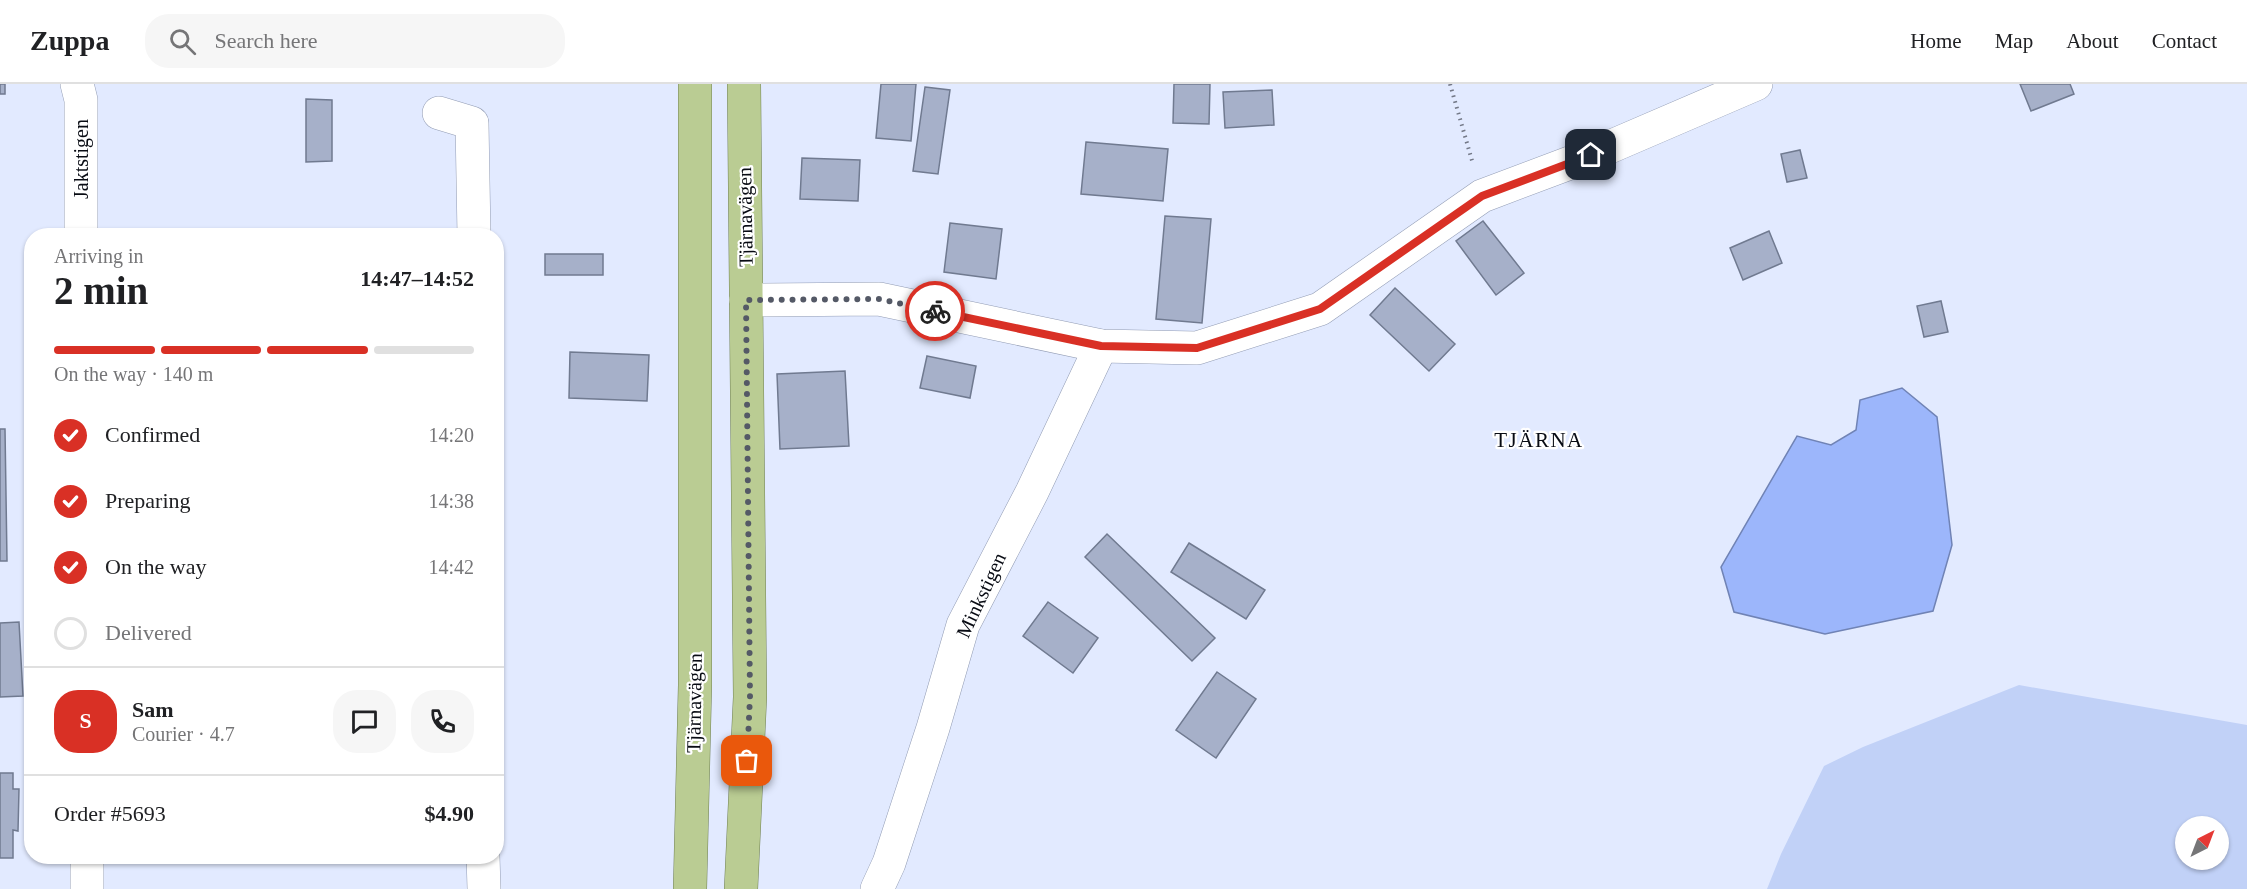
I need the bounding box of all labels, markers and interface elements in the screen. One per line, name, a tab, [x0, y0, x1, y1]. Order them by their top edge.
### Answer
search box	[145, 14, 565, 68]
text: Zuppa	[30, 25, 109, 56]
icon: search	[166, 25, 199, 58]
text: Search here	[214, 28, 318, 53]
text: Home	[1910, 29, 1962, 53]
text: Map	[1995, 29, 2033, 53]
text: About	[2066, 29, 2119, 53]
text: Contact	[2152, 29, 2217, 53]
street label: Jaktstigen	[70, 119, 93, 199]
pin	[1565, 129, 1616, 180]
icon: home	[1574, 138, 1607, 171]
street label: Tjärnavägen	[733, 167, 758, 267]
text: Arriving in	[54, 245, 143, 267]
text: 14:47–14:52	[360, 266, 474, 291]
text: 2 min	[54, 269, 148, 312]
courier	[905, 281, 965, 341]
icon: bike	[919, 295, 952, 328]
text: On the way · 140 m	[54, 363, 213, 385]
icon: check	[54, 419, 87, 452]
text: Confirmed	[105, 422, 200, 447]
text: 14:20	[428, 424, 474, 446]
district label: TJÄRNA	[1494, 428, 1584, 452]
icon: check	[54, 485, 87, 518]
text: Preparing	[105, 488, 191, 513]
text: 14:38	[428, 490, 474, 512]
street label: Minkstigen	[952, 549, 1011, 641]
icon: check	[54, 551, 87, 584]
text: On the way	[105, 554, 206, 579]
text: 14:42	[428, 556, 474, 578]
text: Delivered	[105, 620, 192, 645]
street label: Tjärnavägen	[682, 653, 707, 753]
button: chat	[333, 690, 396, 753]
button: phone	[411, 690, 474, 753]
text: Sam	[132, 697, 174, 722]
text: S	[79, 708, 92, 733]
text: Courier · 4.7	[132, 723, 235, 745]
pin	[721, 735, 772, 786]
icon: bag	[730, 744, 763, 777]
text: Order #5693	[54, 801, 166, 826]
text: $4.90	[425, 801, 474, 826]
north arrow	[2175, 816, 2229, 870]
map controls	[2175, 816, 2229, 870]

